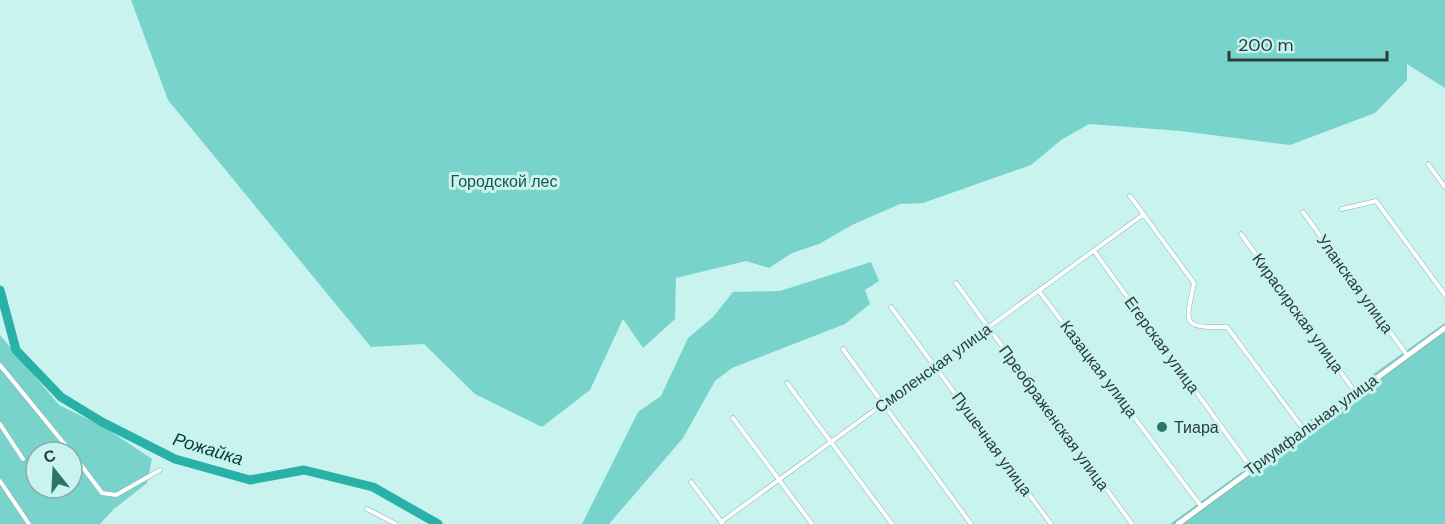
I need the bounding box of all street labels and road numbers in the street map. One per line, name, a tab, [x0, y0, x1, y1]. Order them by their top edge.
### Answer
street label: Уланская улица	[1312, 230, 1398, 338]
street label: Кирасирская улица	[1247, 249, 1349, 377]
street label: Егерская улица	[1120, 292, 1204, 398]
street label: Казацкая улица	[1056, 316, 1143, 422]
street label: Смоленская улица	[870, 318, 996, 417]
street label: Преображенская улица	[994, 341, 1114, 495]
street label: Триумфальная улица	[1240, 369, 1382, 480]
street label: Пушечная улица	[947, 388, 1037, 500]

